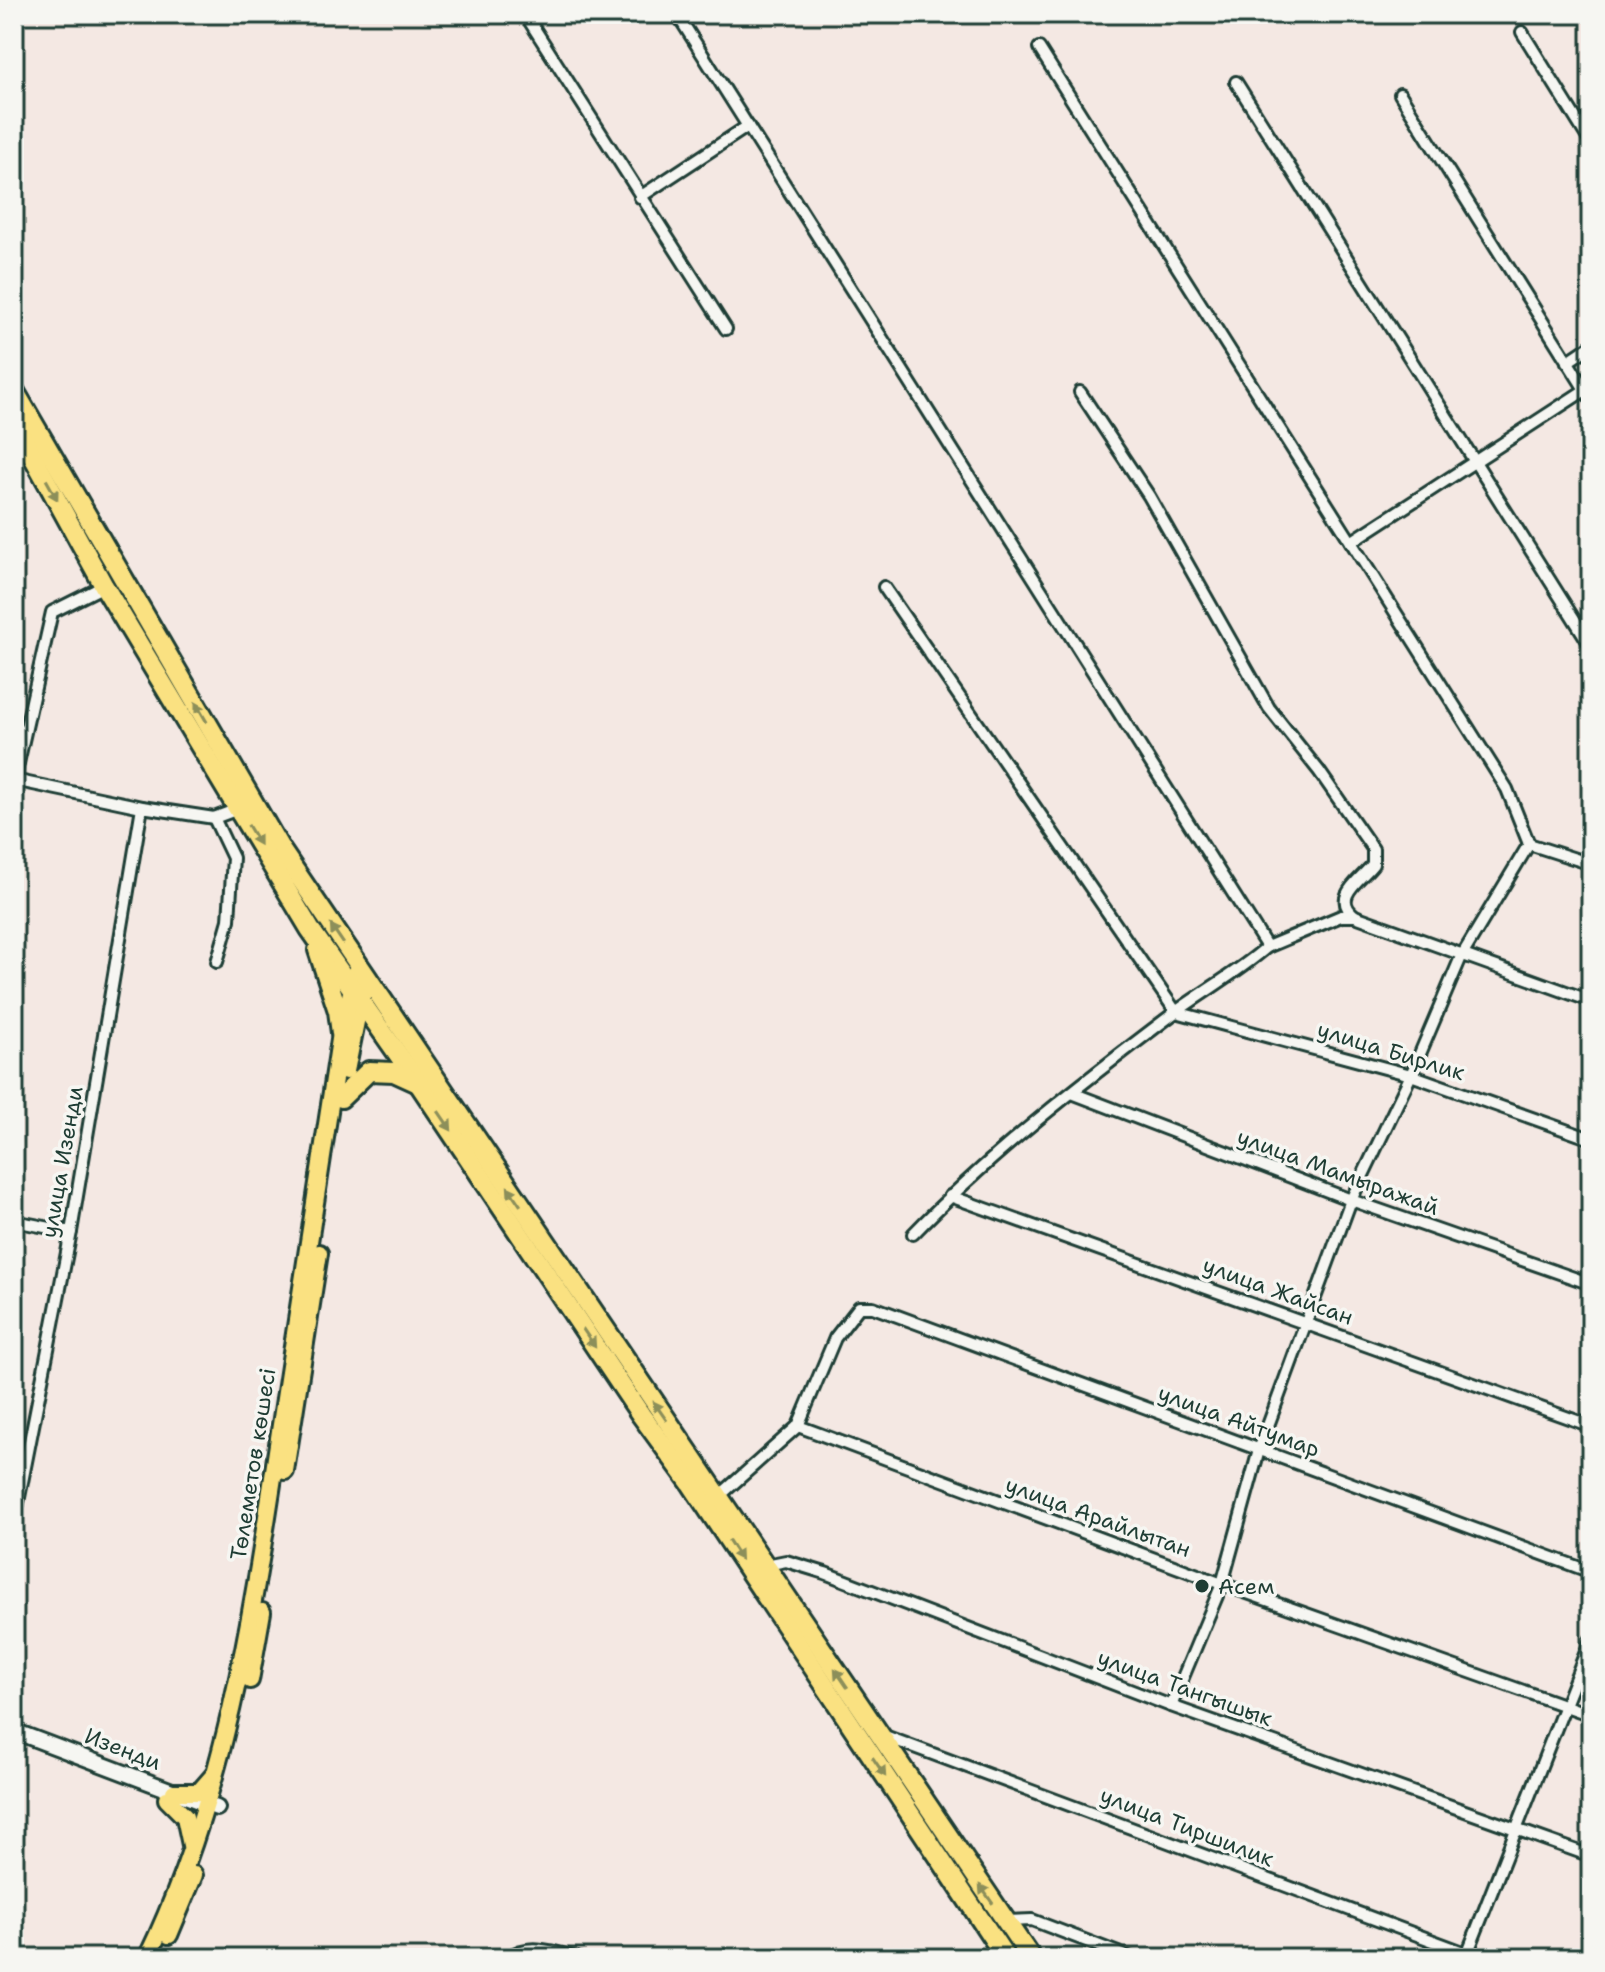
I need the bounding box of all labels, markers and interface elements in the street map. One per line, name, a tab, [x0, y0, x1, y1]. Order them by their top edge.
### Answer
one-way arrow	[45, 479, 58, 502]
one-way arrow	[194, 701, 208, 724]
one-way arrow	[246, 824, 260, 846]
one-way arrow	[330, 923, 345, 944]
street label: улица Бирлик	[1314, 1015, 1469, 1087]
street label: улица Изенди	[34, 1084, 90, 1240]
one-way arrow	[437, 1111, 452, 1132]
street label: улица Мамыражай	[1233, 1122, 1443, 1222]
one-way arrow	[507, 1185, 522, 1206]
street label: улица Жайсан	[1199, 1250, 1357, 1332]
one-way arrow	[581, 1327, 596, 1348]
street label: Төлеметов көшесі	[224, 1366, 282, 1562]
street label: улица Айтумар	[1154, 1378, 1324, 1464]
one-way arrow	[653, 1401, 668, 1422]
street label: улица Арайлытан	[1001, 1470, 1195, 1564]
one-way arrow	[727, 1539, 741, 1561]
place label: Асем	[1218, 1572, 1274, 1601]
marker: Асем	[1193, 1577, 1211, 1595]
street label: улица Тангышык	[1094, 1643, 1277, 1733]
one-way arrow	[835, 1667, 849, 1689]
street label: Изенди	[81, 1721, 165, 1777]
one-way arrow	[871, 1756, 886, 1777]
street label: улица Тиршилик	[1096, 1781, 1278, 1874]
one-way arrow	[979, 1883, 994, 1904]

